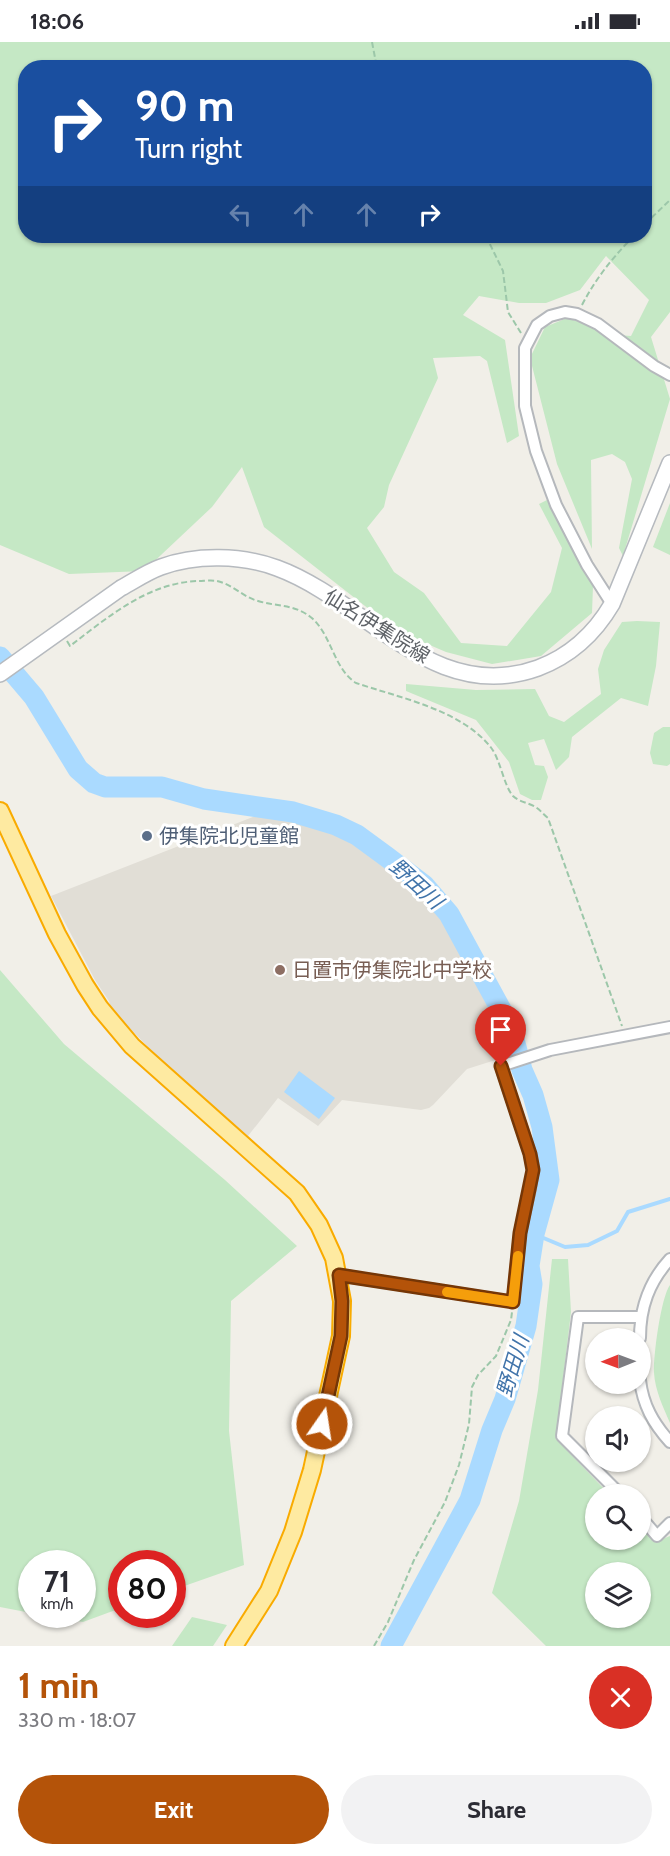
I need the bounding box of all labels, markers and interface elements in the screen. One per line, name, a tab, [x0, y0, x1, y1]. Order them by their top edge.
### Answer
text: 18:06	[30, 8, 84, 35]
text: 90 m	[135, 80, 234, 132]
icon: right	[36, 84, 114, 162]
text: Turn right	[135, 132, 242, 165]
icon: left	[224, 198, 257, 231]
icon: ahead	[287, 198, 320, 231]
icon: ahead	[350, 198, 383, 231]
icon: right	[413, 198, 446, 231]
street label: 仙名伊集院線	[320, 584, 434, 668]
place label: 伊集院北児童館	[159, 824, 299, 848]
marker: 伊集院北児童館	[140, 829, 154, 843]
water label: 野田川	[385, 853, 450, 915]
place label: 日置市伊集院北中学校	[292, 958, 492, 982]
marker: 日置市伊集院北中学校	[273, 963, 287, 977]
pin	[475, 1004, 526, 1066]
icon: arrive	[484, 1013, 517, 1046]
north arrow	[585, 1328, 651, 1394]
map controls	[585, 1328, 651, 1628]
water label: 野田川	[491, 1330, 534, 1400]
position arrow	[290, 1392, 354, 1456]
button: sound	[585, 1406, 651, 1472]
button: search	[585, 1484, 651, 1550]
speed limit sign: 80	[108, 1550, 186, 1628]
button: layers	[585, 1562, 651, 1628]
text: 71	[44, 1563, 70, 1600]
text: km/h	[41, 1595, 73, 1613]
text: 1 min	[18, 1663, 99, 1707]
button: close	[589, 1666, 652, 1729]
text: 330 m · 18:07	[18, 1708, 136, 1732]
button: Exit	[18, 1775, 329, 1844]
button: Share	[341, 1775, 652, 1844]

